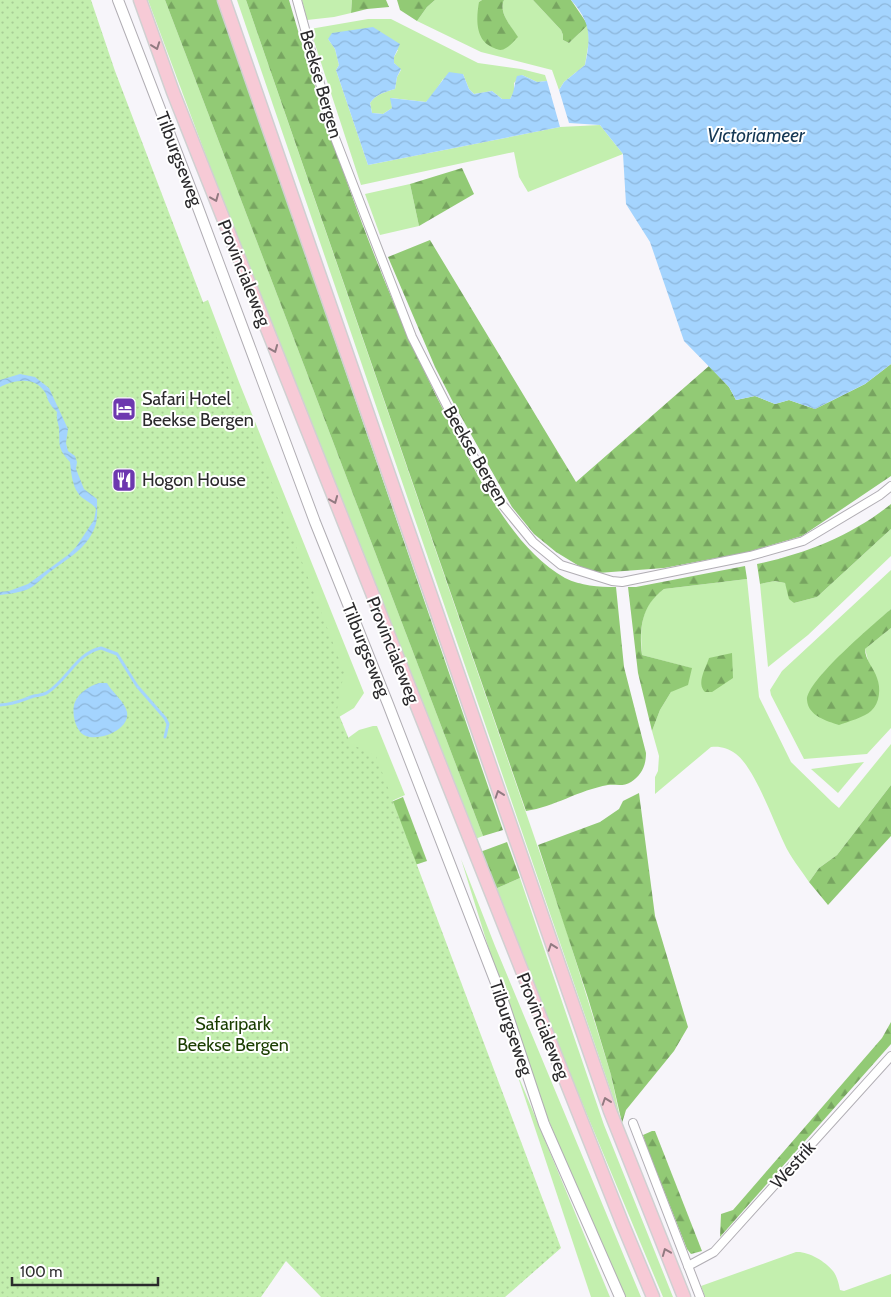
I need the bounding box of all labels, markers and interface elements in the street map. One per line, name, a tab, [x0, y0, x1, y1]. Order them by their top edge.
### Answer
street label: Beekse Bergen	[295, 27, 347, 141]
one-way arrow	[150, 41, 160, 50]
street label: Tilburgseweg	[151, 109, 207, 210]
water label: Victoriameer	[707, 124, 806, 147]
one-way arrow	[209, 193, 219, 201]
street label: Provincialeweg	[213, 216, 276, 331]
one-way arrow	[268, 344, 278, 353]
place label: Safari Hotel Beekse Bergen	[142, 388, 254, 431]
hotel icon: Safari Hotel Beekse Bergen	[111, 396, 137, 422]
street label: Beekse Bergen	[439, 402, 513, 510]
restaurant icon: Hogon House	[111, 467, 137, 493]
place label: Hogon House	[142, 469, 246, 491]
one-way arrow	[328, 495, 338, 504]
street label: Provincialeweg	[362, 593, 425, 708]
street label: Tilburgseweg	[337, 600, 395, 701]
one-way arrow	[495, 790, 505, 798]
one-way arrow	[548, 943, 558, 952]
street label: Provincialeweg	[512, 969, 575, 1084]
street label: Tilburgseweg	[484, 977, 538, 1079]
park label: Safaripark Beekse Bergen	[177, 1013, 289, 1056]
one-way arrow	[602, 1097, 612, 1105]
street label: Westrik	[766, 1136, 821, 1193]
one-way arrow	[661, 1248, 672, 1257]
scale bar	[12, 1254, 159, 1286]
text: 100 m	[20, 1263, 62, 1281]

